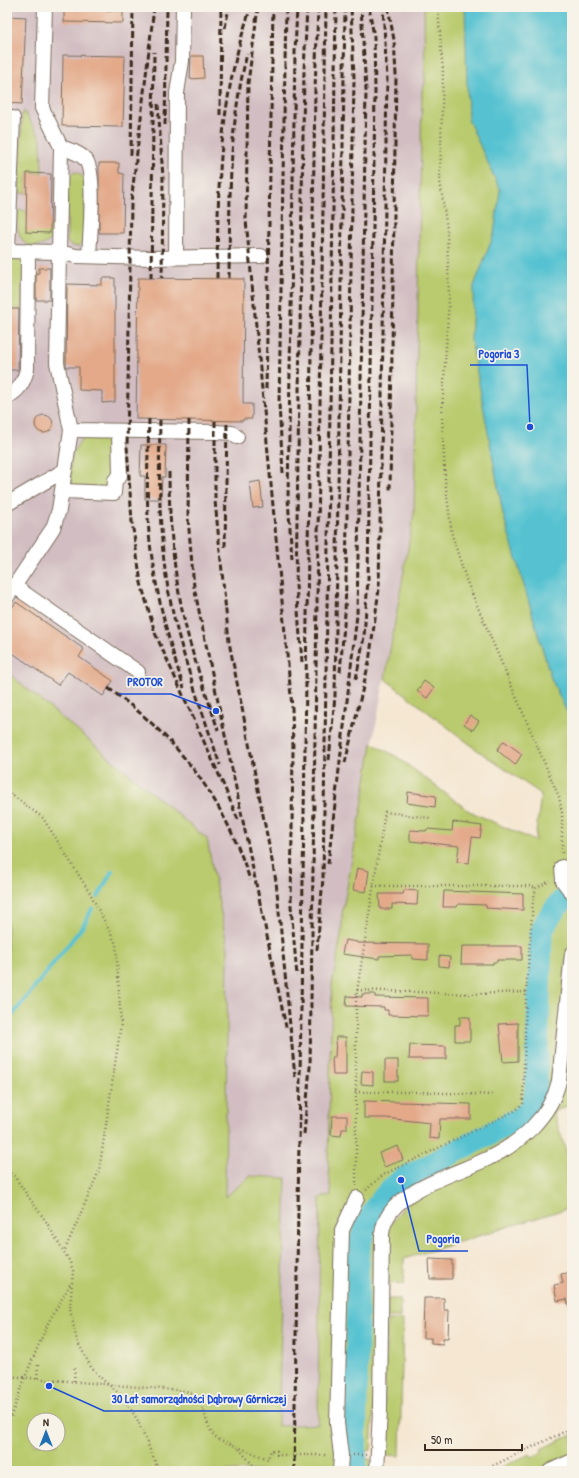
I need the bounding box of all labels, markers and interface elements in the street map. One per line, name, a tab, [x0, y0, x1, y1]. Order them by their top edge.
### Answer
callout: Pogoria 3	[470, 341, 527, 365]
text: Pogoria 3	[479, 345, 520, 363]
callout: PROTOR	[119, 670, 171, 694]
text: PROTOR	[127, 673, 163, 690]
callout: Pogoria	[419, 1227, 468, 1251]
text: Pogoria	[427, 1230, 460, 1248]
callout: 30 Lat samorządności Dąbrowy Górniczej	[104, 1387, 294, 1411]
text: 30 Lat samorządności Dąbrowy Górniczej	[112, 1390, 287, 1408]
north arrow	[26, 1412, 66, 1452]
text: N	[43, 1415, 49, 1429]
scale bar	[425, 1426, 522, 1452]
text: 50 m	[431, 1431, 452, 1448]

